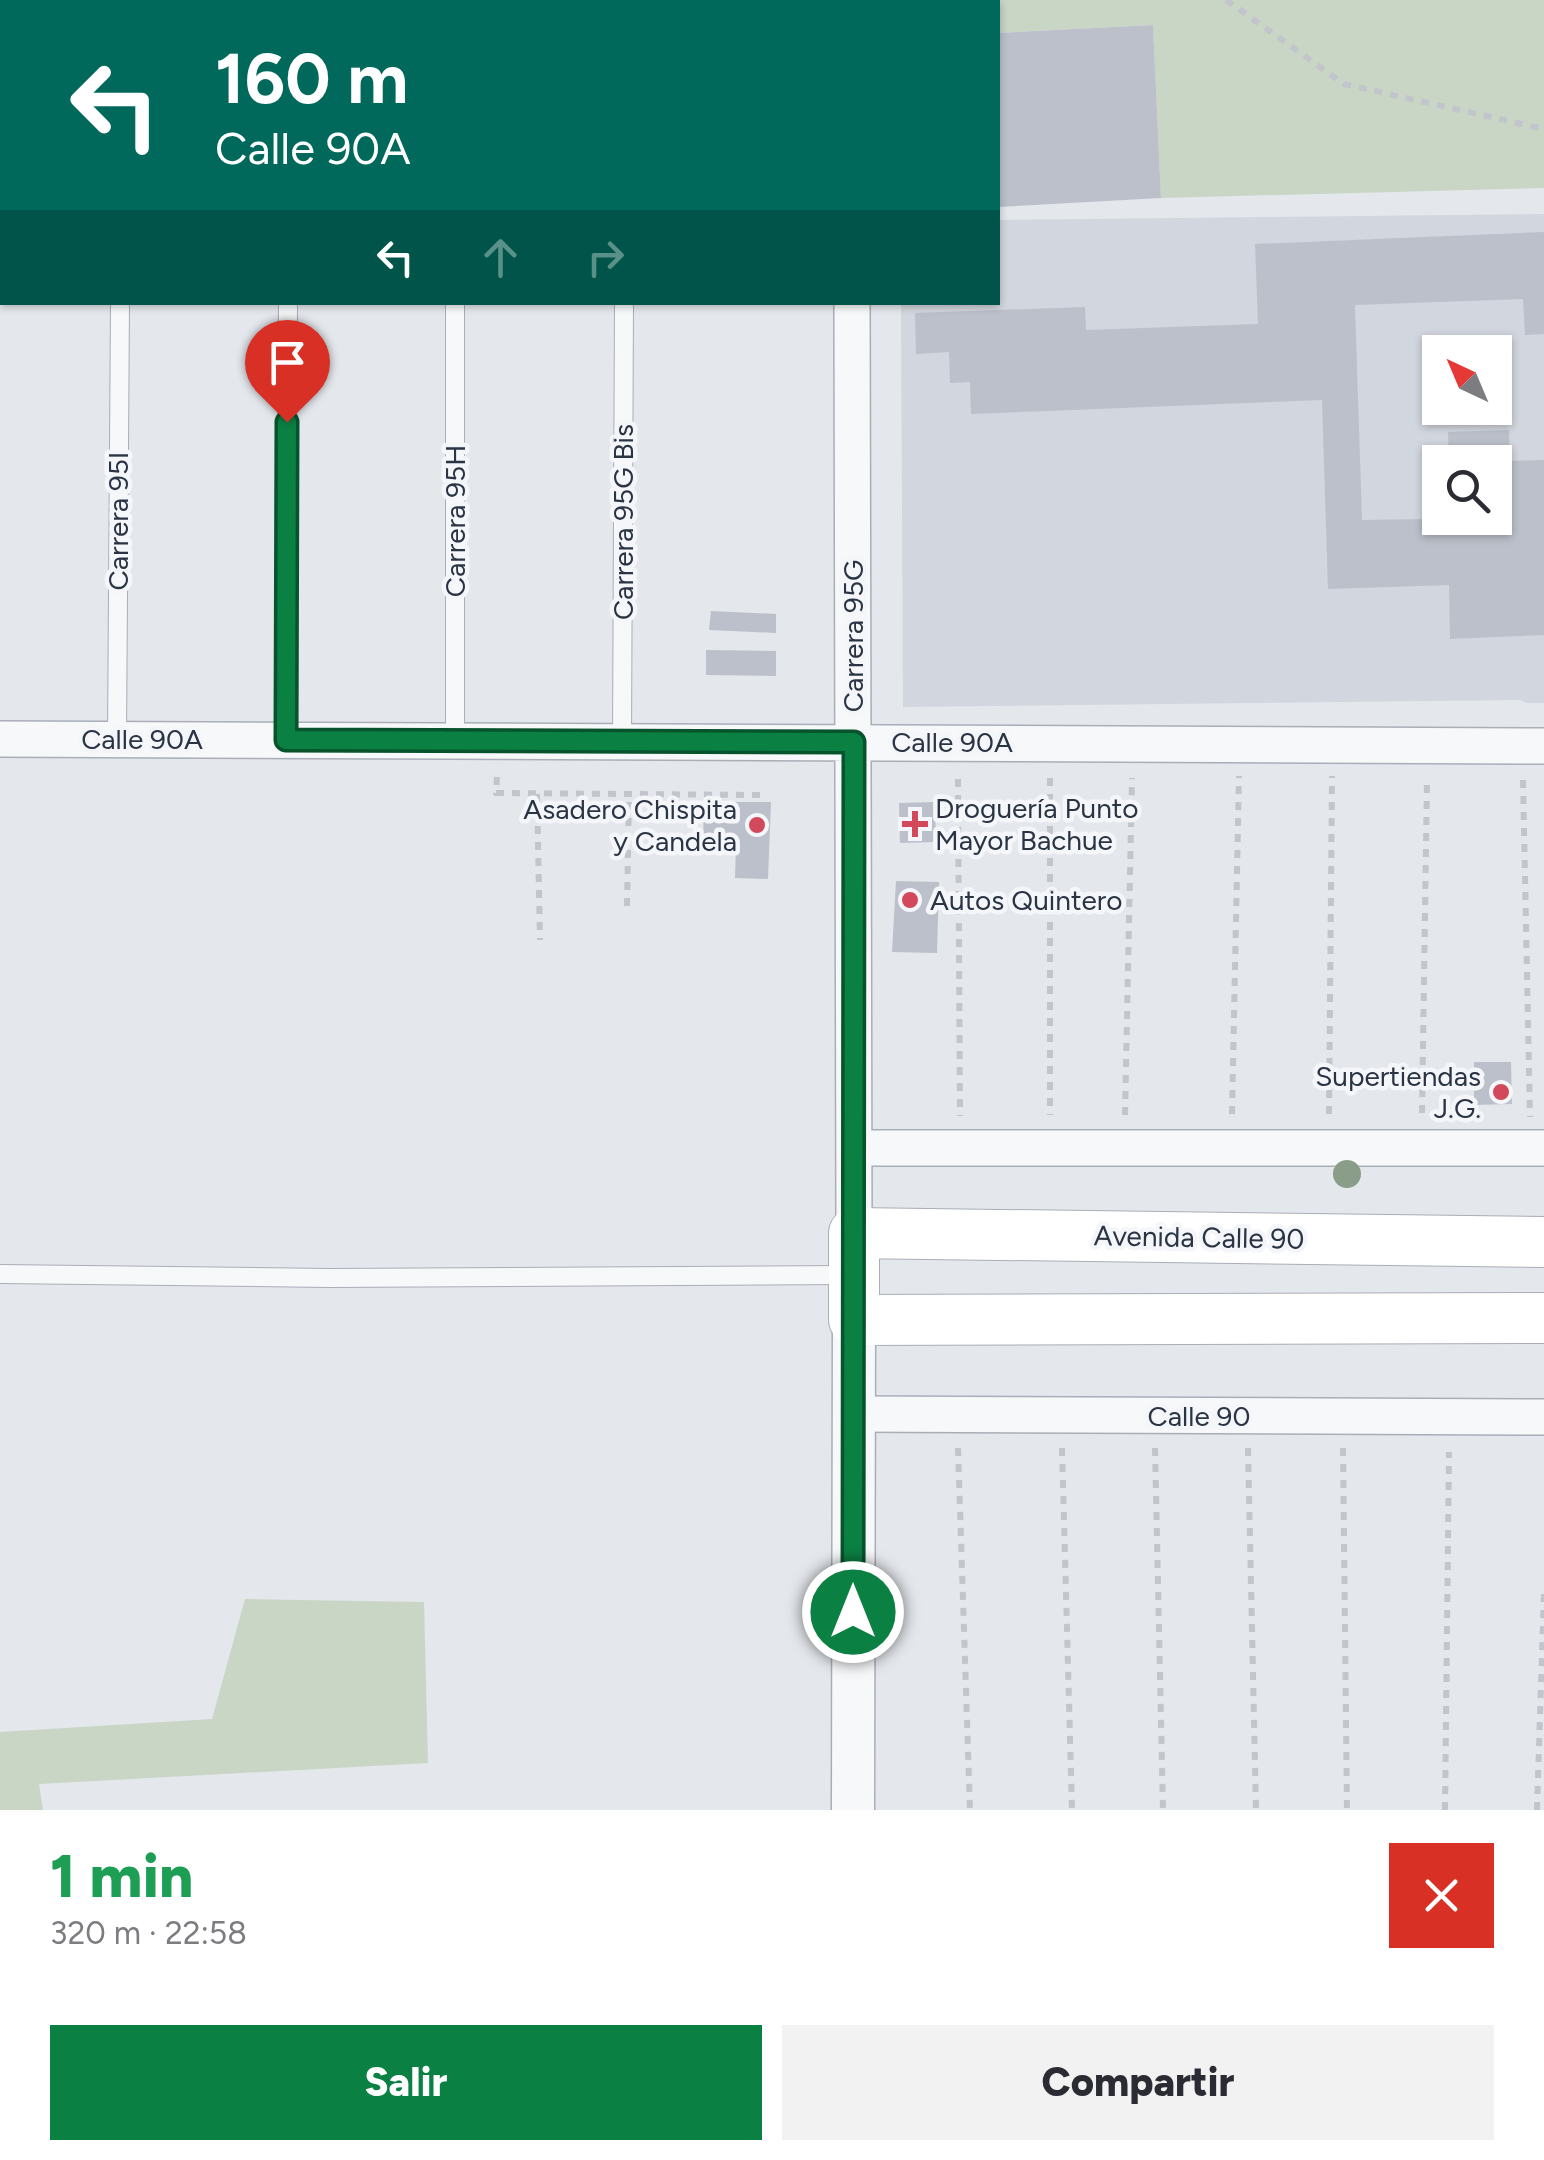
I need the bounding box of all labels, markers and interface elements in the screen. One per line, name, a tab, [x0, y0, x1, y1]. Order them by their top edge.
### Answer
text: 160 m	[215, 36, 408, 121]
icon: left	[50, 40, 180, 170]
text: Calle 90A	[215, 121, 411, 175]
icon: left	[368, 230, 423, 285]
icon: ahead	[473, 230, 528, 285]
icon: right	[578, 230, 633, 285]
pin	[245, 320, 330, 423]
icon: arrive	[260, 335, 315, 390]
north arrow	[1422, 335, 1512, 425]
map controls	[1422, 335, 1512, 535]
street label: Carrera 95G Bis	[606, 424, 640, 620]
street label: Carrera 95H	[438, 445, 472, 597]
button: search	[1422, 445, 1512, 535]
street label: Carrera 95I	[101, 452, 135, 590]
street label: Carrera 95G	[836, 560, 870, 712]
street label: Calle 90A	[81, 722, 203, 756]
street label: Calle 90A	[891, 725, 1013, 759]
place label: Droguería Punto Mayor Bachue	[935, 791, 1139, 857]
place label: Asadero Chispita y Candela	[523, 792, 737, 858]
marker: Droguería Punto Mayor Bachue	[904, 813, 926, 835]
marker: Asadero Chispita y Candela	[746, 814, 768, 836]
place label: Autos Quintero	[930, 883, 1122, 917]
marker: Autos Quintero	[899, 889, 921, 911]
place label: Supertiendas J.G.	[1315, 1059, 1481, 1125]
marker: Supertiendas J.G.	[1490, 1081, 1512, 1103]
street label: Avenida Calle 90	[1093, 1218, 1305, 1256]
street label: Calle 90	[1148, 1399, 1250, 1433]
position arrow	[801, 1560, 905, 1664]
text: 1 min	[50, 1840, 193, 1912]
button: close	[1389, 1843, 1494, 1948]
text: 320 m · 22:58	[50, 1914, 247, 1952]
button: Salir	[50, 2025, 762, 2140]
button: Compartir	[782, 2025, 1494, 2140]

